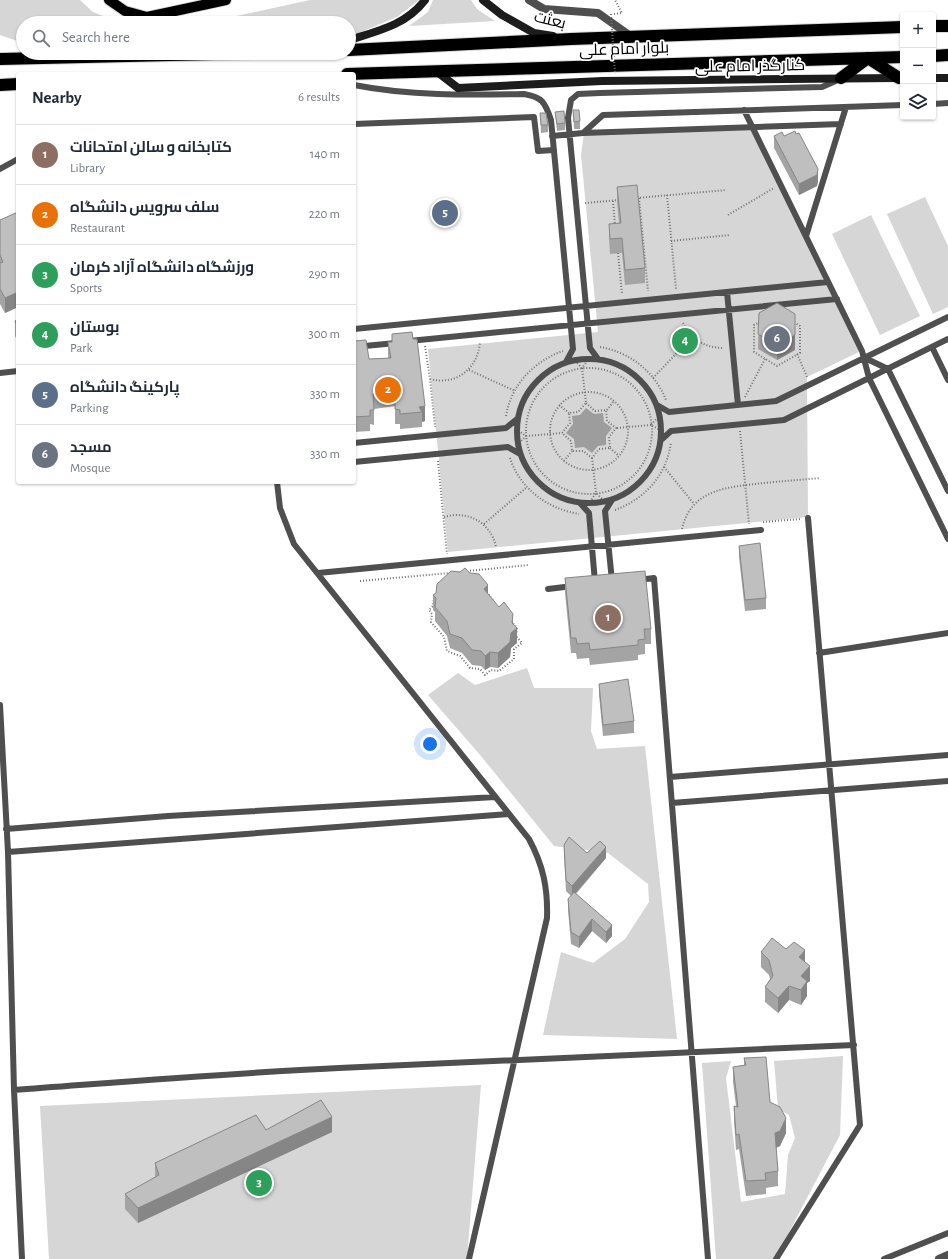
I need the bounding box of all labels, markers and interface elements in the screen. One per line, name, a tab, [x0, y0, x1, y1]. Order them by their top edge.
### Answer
street label: بعثت	[532, 7, 568, 33]
map controls	[900, 12, 936, 120]
button: +	[900, 12, 936, 48]
search box	[16, 16, 356, 60]
icon: search	[30, 27, 52, 49]
text: Search here	[62, 30, 130, 45]
street label: بلوار امام علی	[579, 39, 669, 62]
button: −	[900, 48, 936, 84]
street label: کنارگذر امام علی	[695, 57, 805, 78]
button: layers	[900, 84, 936, 120]
text: Nearby	[32, 89, 82, 106]
text: 6 results	[298, 91, 340, 104]
text: کتابخانه و سالن امتحانات	[70, 140, 232, 155]
text: 1	[43, 148, 47, 161]
text: 140 m	[310, 148, 340, 161]
text: Library	[70, 162, 105, 175]
pin: 5	[432, 198, 458, 228]
text: سلف سرویس دانشگاه	[70, 200, 219, 215]
text: 2	[42, 208, 48, 221]
text: 220 m	[309, 208, 340, 221]
text: Restaurant	[70, 222, 125, 235]
text: ورزشگاه دانشگاه آزاد کرمان	[70, 260, 254, 275]
text: 3	[42, 268, 48, 281]
text: 290 m	[309, 268, 340, 281]
text: Sports	[70, 282, 102, 295]
text: بوستان	[70, 320, 119, 335]
pin: 6	[764, 324, 790, 354]
pin: 4	[672, 326, 698, 356]
text: 4	[42, 328, 48, 341]
text: 300 m	[308, 328, 340, 341]
text: Park	[70, 342, 92, 355]
pin: 2	[375, 375, 401, 405]
text: پارکینگ دانشگاه	[70, 380, 179, 395]
text: 5	[42, 388, 48, 401]
text: 330 m	[310, 388, 340, 401]
text: Parking	[70, 402, 109, 415]
text: مسجد	[70, 440, 112, 455]
text: 6	[42, 448, 48, 461]
text: 330 m	[310, 448, 340, 461]
text: Mosque	[70, 462, 110, 475]
pin: 1	[595, 603, 621, 633]
your location	[420, 734, 440, 754]
pin: 3	[246, 1168, 272, 1198]

